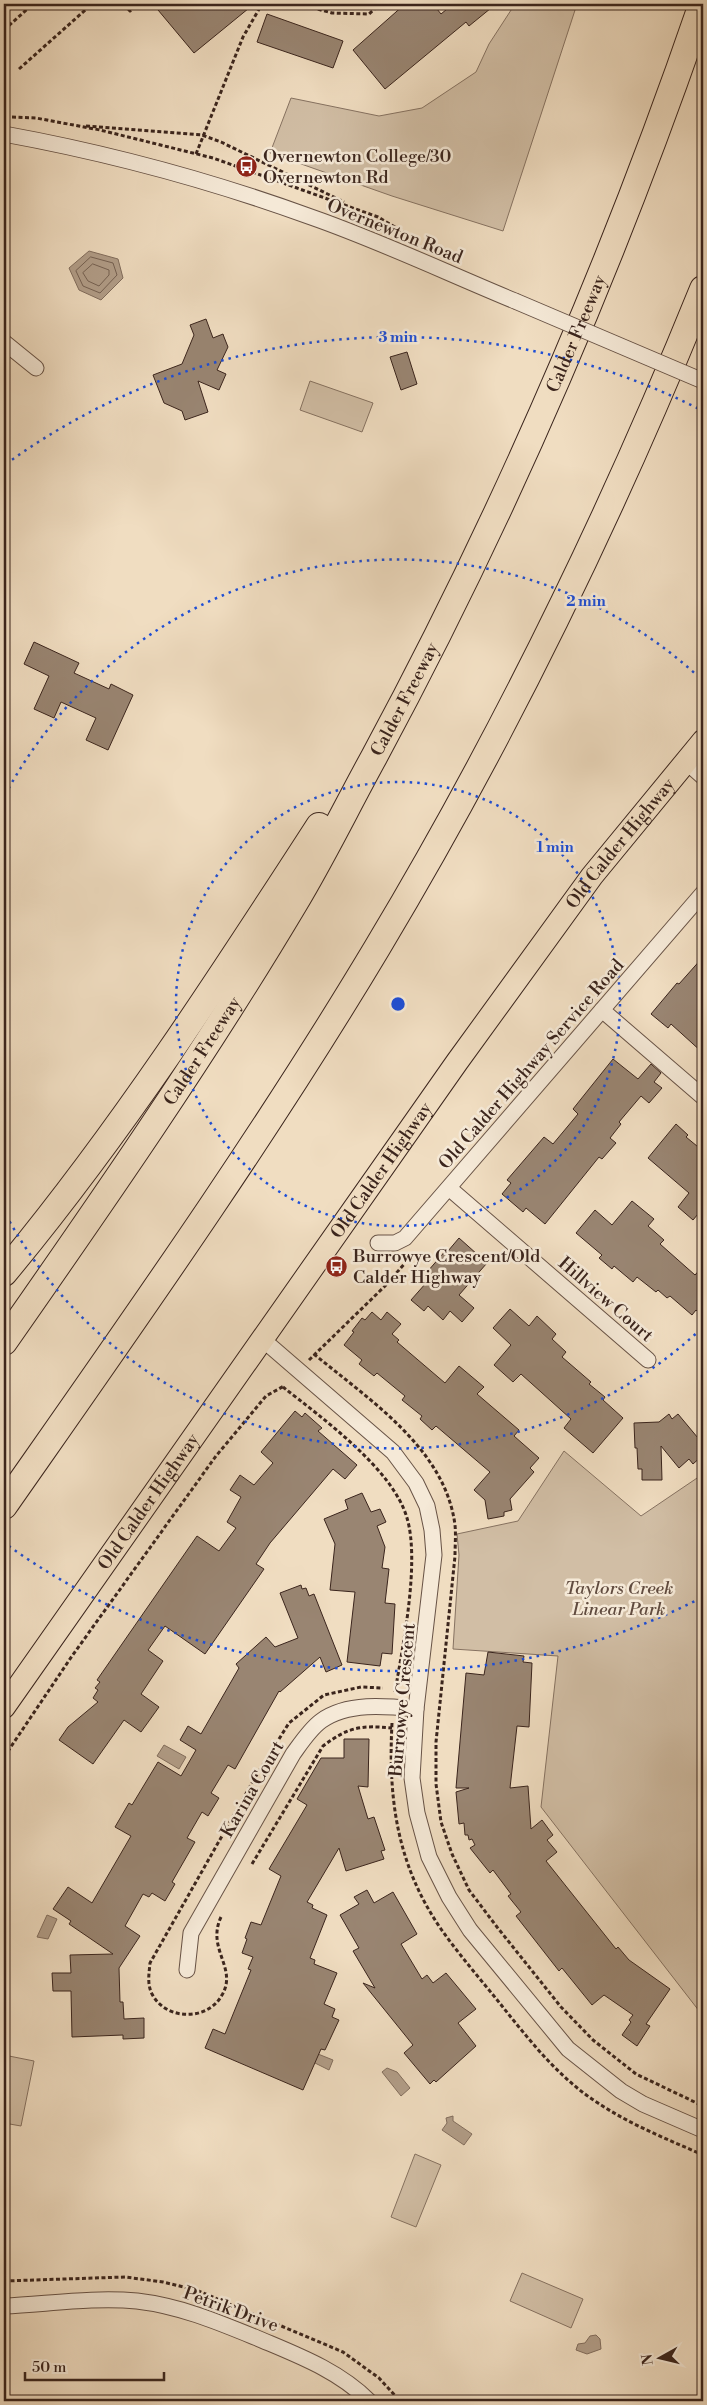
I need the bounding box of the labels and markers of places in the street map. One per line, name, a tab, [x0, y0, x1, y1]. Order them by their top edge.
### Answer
place label: Overnewton College/30 Overnewton Rd	[263, 145, 452, 189]
bus stop icon: Overnewton College/30 Overnewton Rd	[235, 154, 259, 178]
centre of rings	[389, 995, 407, 1013]
place label: Burrowye Crescent/Old Calder Highway	[352, 1245, 541, 1289]
bus stop icon: Burrowye Crescent/Old Calder Highway	[325, 1254, 349, 1278]

